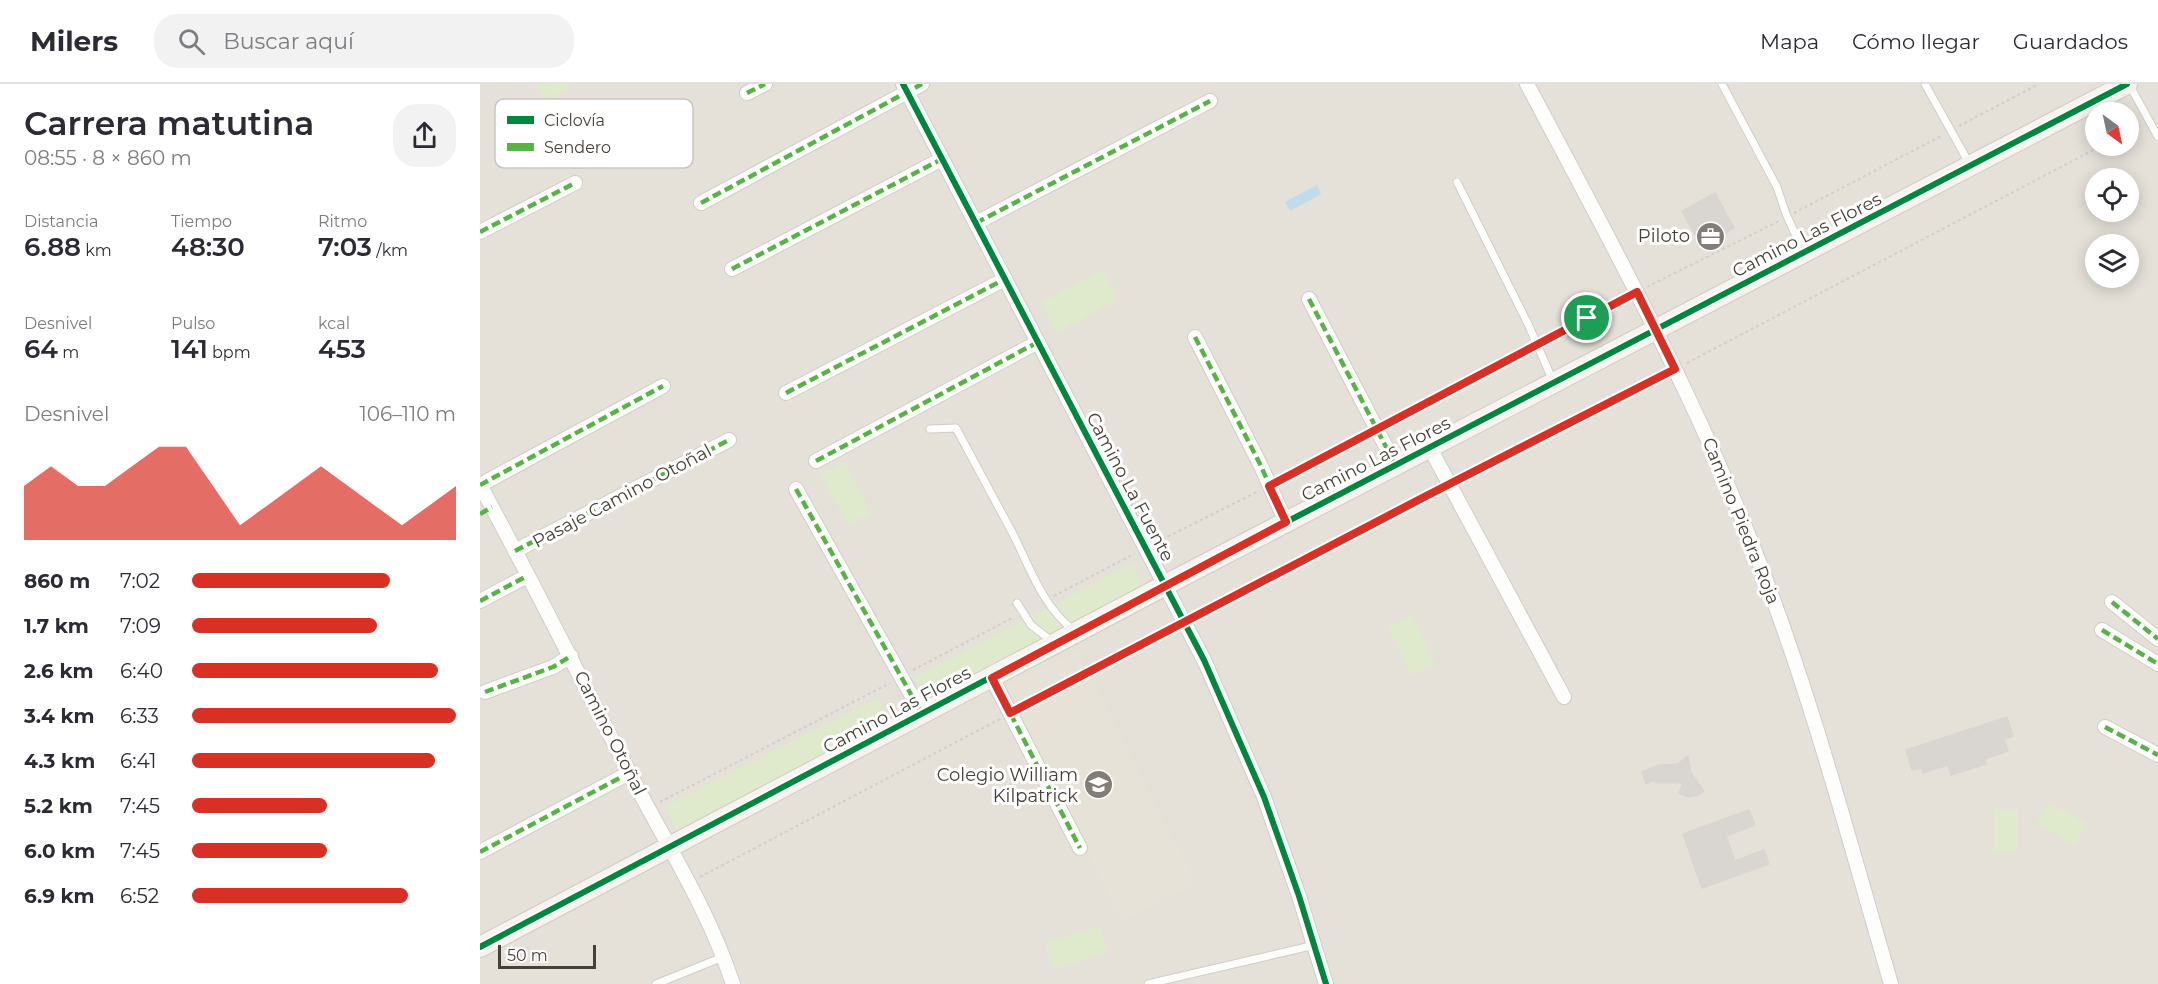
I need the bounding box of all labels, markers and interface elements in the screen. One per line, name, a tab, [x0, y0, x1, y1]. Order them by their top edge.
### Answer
search box	[154, 14, 574, 68]
text: Milers	[30, 24, 118, 58]
icon: search	[175, 25, 208, 58]
text: Buscar aquí	[223, 28, 354, 55]
text: Mapa	[1760, 29, 1819, 54]
text: Cómo llegar	[1852, 29, 1980, 54]
text: Guardados	[2013, 29, 2128, 54]
legend	[495, 99, 693, 168]
north arrow	[2085, 102, 2139, 156]
map controls	[2085, 102, 2139, 288]
text: Carrera matutina	[24, 103, 314, 143]
button: share	[393, 104, 456, 167]
text: Ciclovía	[544, 111, 605, 130]
text: Sendero	[544, 138, 611, 157]
text: 08:55 · 8 × 860 m	[24, 146, 192, 170]
button: locate	[2085, 168, 2139, 222]
street label: Camino Las Flores	[1729, 188, 1885, 282]
text: Distancia	[24, 212, 98, 231]
text: Tiempo	[171, 212, 232, 231]
text: Ritmo	[318, 212, 367, 231]
office icon: Piloto	[1695, 220, 1727, 252]
place label: Piloto	[1638, 225, 1690, 247]
text: 6.88	[24, 231, 81, 263]
text: 48:30	[171, 231, 245, 263]
text: 7:03	[318, 231, 372, 263]
button: layers	[2085, 234, 2139, 288]
text: km	[81, 241, 112, 260]
text: /km	[372, 241, 408, 260]
pin	[1561, 292, 1612, 343]
icon: arrive	[1570, 301, 1603, 334]
text: Desnivel	[24, 314, 92, 333]
text: Pulso	[171, 314, 215, 333]
text: kcal	[318, 314, 350, 333]
text: 64	[24, 333, 58, 365]
text: 141	[171, 333, 208, 365]
text: 453	[318, 333, 366, 365]
text: m	[58, 343, 79, 362]
text: bpm	[208, 343, 251, 362]
text: Desnivel	[24, 402, 109, 426]
text: 106–110 m	[359, 402, 456, 426]
street label: Camino La Fuente	[1081, 409, 1179, 565]
street label: Camino Las Flores	[1298, 412, 1454, 506]
street label: Camino Piedra Roja	[1697, 434, 1785, 608]
street label: Pasaje Camino Otoñal	[529, 439, 715, 553]
text: 860 m	[24, 569, 90, 593]
text: 7:02	[120, 569, 160, 593]
text: 1.7 km	[24, 614, 89, 638]
text: 7:09	[120, 614, 161, 638]
text: 2.6 km	[24, 659, 93, 683]
text: 6:40	[120, 659, 163, 683]
street label: Camino Las Flores	[819, 662, 975, 758]
street label: Camino Otoñal	[569, 667, 651, 799]
text: 3.4 km	[24, 704, 95, 728]
text: 6:33	[120, 704, 159, 728]
text: 4.3 km	[24, 749, 95, 773]
text: 6:41	[120, 749, 156, 773]
place label: Colegio William Kilpatrick	[937, 764, 1078, 807]
school or university icon: Colegio William Kilpatrick	[1083, 769, 1115, 801]
text: 5.2 km	[24, 794, 93, 818]
text: 7:45	[120, 794, 160, 818]
text: 6.0 km	[24, 839, 95, 863]
text: 7:45	[120, 839, 160, 863]
text: 6.9 km	[24, 884, 95, 908]
text: 6:52	[120, 884, 159, 908]
scale bar	[498, 942, 596, 970]
text: 50 m	[507, 946, 548, 965]

